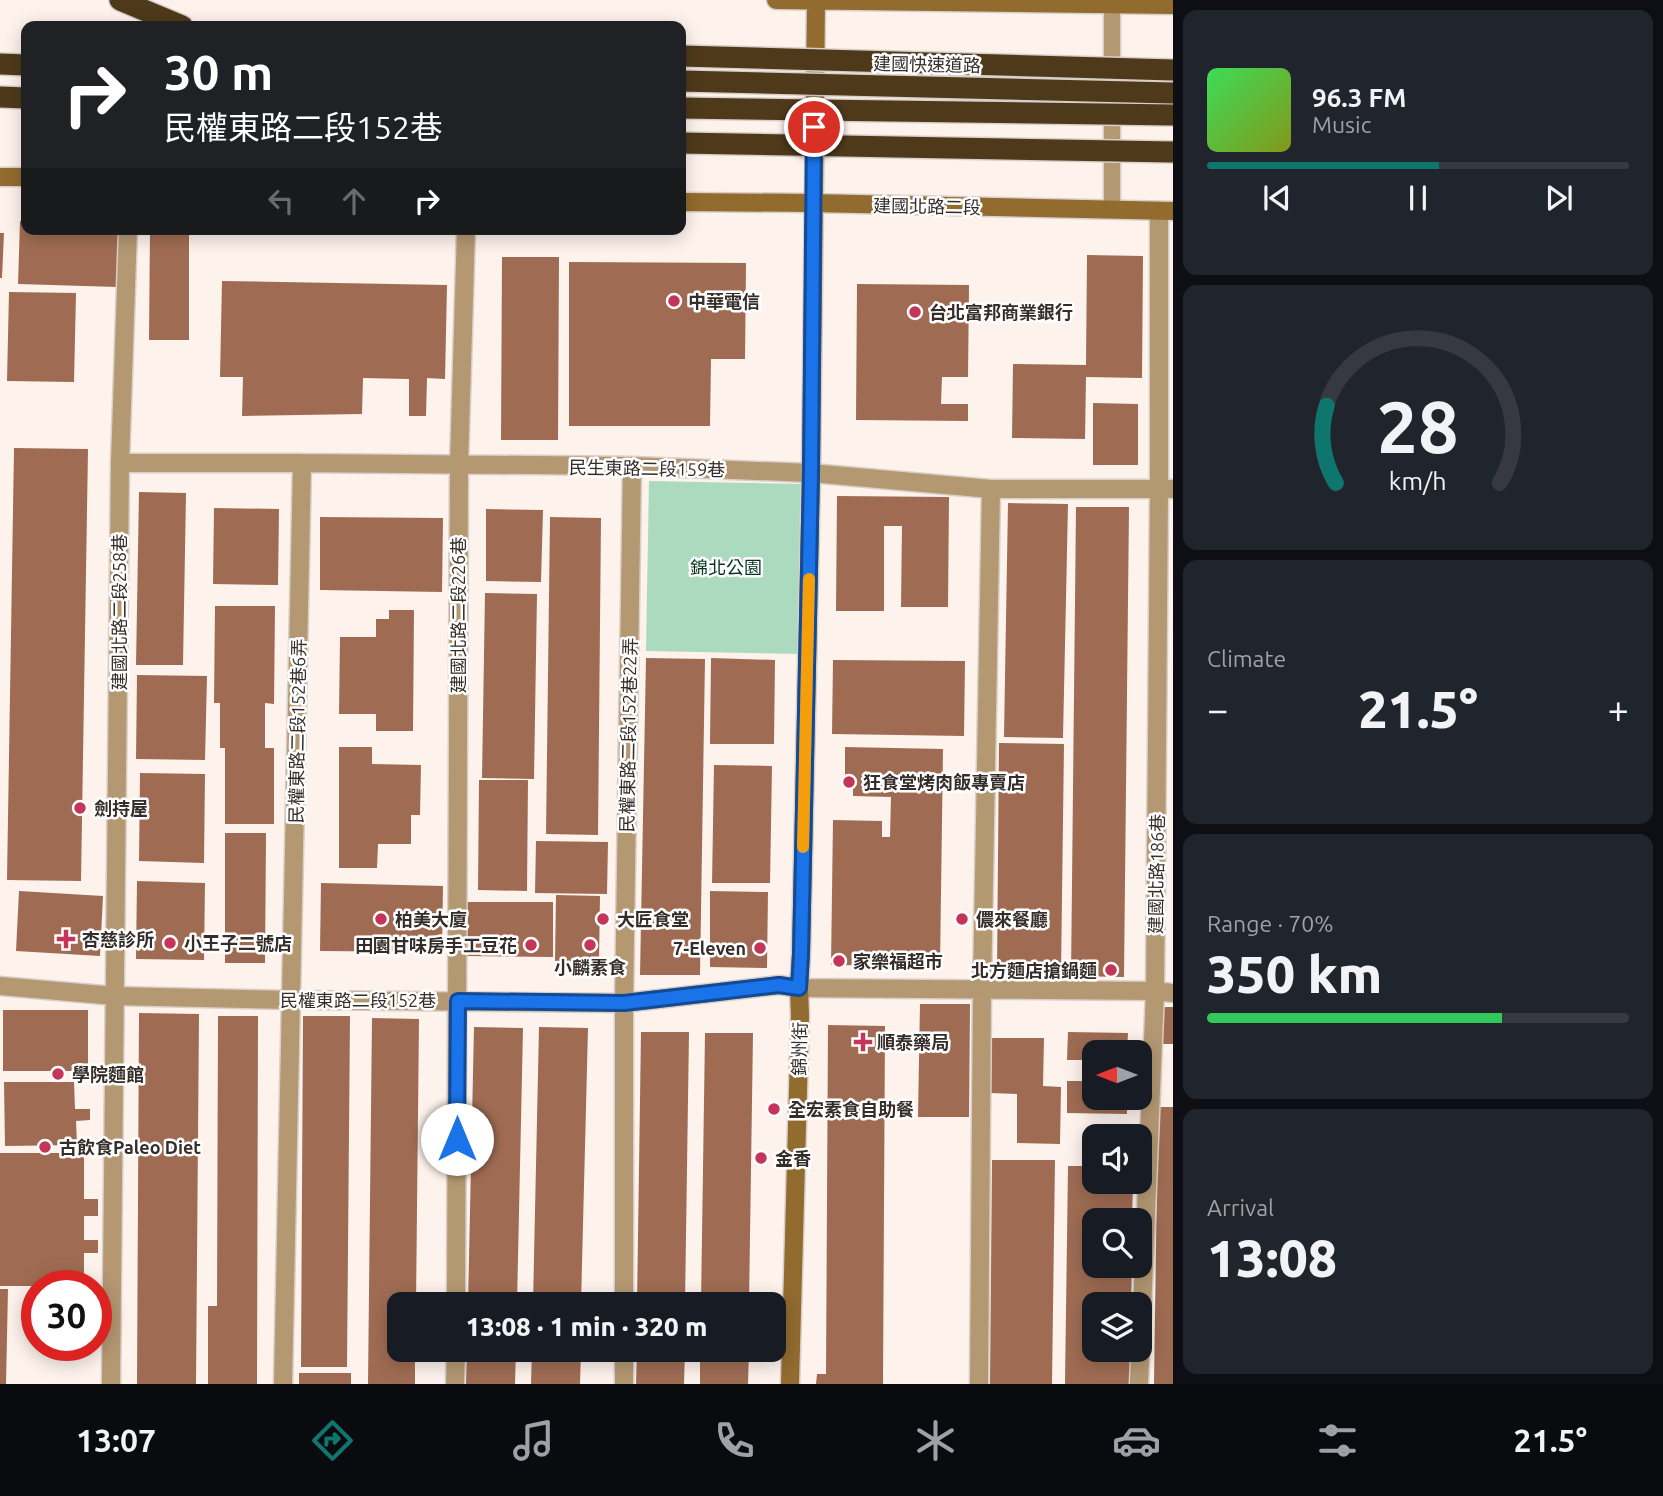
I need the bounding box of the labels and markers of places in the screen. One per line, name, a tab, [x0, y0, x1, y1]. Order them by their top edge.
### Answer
pin	[784, 97, 844, 157]
place label: 中華電信	[688, 291, 760, 311]
marker: 中華電信	[666, 293, 682, 309]
place label: 台北富邦商業銀行	[929, 302, 1073, 322]
marker: 台北富邦商業銀行	[907, 304, 923, 320]
place label: 狂食堂烤肉飯專賣店	[863, 772, 1025, 792]
marker: 狂食堂烤肉飯專賣店	[841, 774, 857, 790]
place label: 劍持屋	[94, 798, 148, 818]
marker: 劍持屋	[72, 800, 88, 816]
place label: 柏美大廈	[395, 909, 467, 929]
place label: 大匠食堂	[617, 909, 689, 929]
place label: 儂來餐廳	[976, 909, 1048, 929]
marker: 柏美大廈	[373, 911, 389, 927]
marker: 大匠食堂	[595, 911, 611, 927]
marker: 儂來餐廳	[954, 911, 970, 927]
marker: 杏慈診所	[56, 929, 76, 949]
place label: 杏慈診所	[82, 929, 154, 949]
place label: 小王子二號店	[184, 933, 292, 953]
marker: 小王子二號店	[162, 935, 178, 951]
place label: 田園甘味房手工豆花	[355, 935, 517, 955]
marker: 田園甘味房手工豆花	[523, 937, 539, 953]
marker: 小麟素食	[582, 937, 598, 953]
place label: 7-Eleven	[673, 938, 746, 958]
marker: 7-Eleven	[752, 940, 768, 956]
place label: 家樂福超市	[853, 951, 943, 971]
marker: 家樂福超市	[831, 953, 847, 969]
place label: 小麟素食	[554, 957, 626, 977]
place label: 北方麵店搶鍋麵	[971, 960, 1097, 980]
marker: 北方麵店搶鍋麵	[1103, 962, 1119, 978]
place label: 順泰藥局	[877, 1032, 949, 1052]
marker: 順泰藥局	[855, 1034, 871, 1050]
place label: 學院麵館	[72, 1064, 144, 1084]
marker: 學院麵館	[50, 1066, 66, 1082]
place label: 全宏素食自助餐	[788, 1099, 914, 1119]
marker: 全宏素食自助餐	[766, 1101, 782, 1117]
place label: 古飲食Paleo Diet	[59, 1137, 201, 1157]
marker: 古飲食Paleo Diet	[37, 1139, 53, 1155]
place label: 金香	[775, 1148, 811, 1168]
marker: 金香	[753, 1150, 769, 1166]

